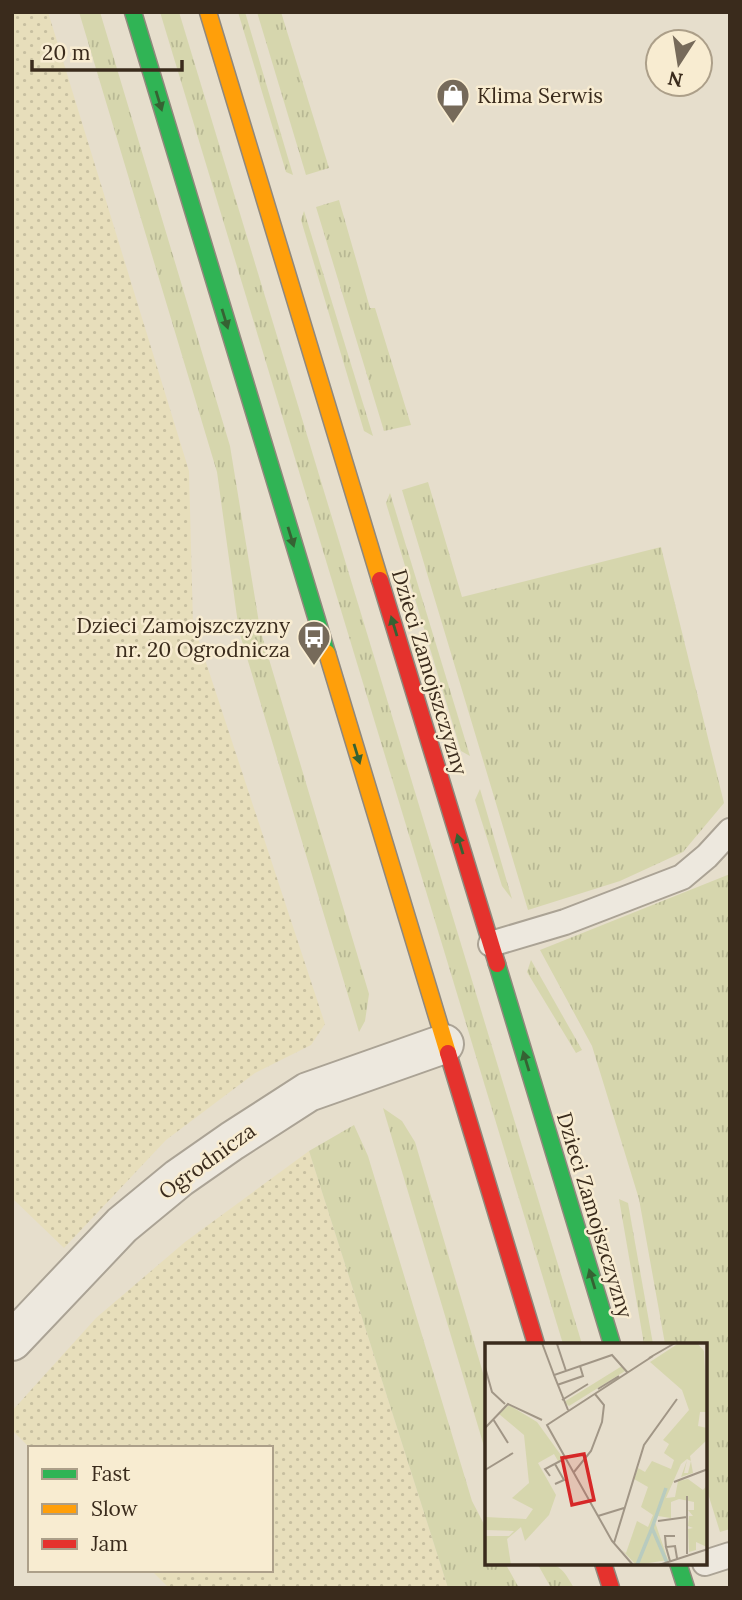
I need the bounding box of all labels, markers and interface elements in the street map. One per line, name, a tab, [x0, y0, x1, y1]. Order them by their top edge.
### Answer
scale bar	[32, 28, 182, 72]
north arrow	[644, 28, 714, 98]
text: 20 m	[42, 39, 91, 66]
text: N	[665, 66, 685, 93]
shop icon: Klima Serwis	[434, 76, 472, 125]
place label: Klima Serwis	[477, 82, 603, 109]
one-way arrow	[155, 91, 165, 112]
one-way arrow	[221, 309, 231, 330]
one-way arrow	[286, 526, 297, 547]
street label: Dzieci Zamojszczyzny	[386, 566, 474, 778]
place label: Dzieci Zamojszczyzny nr. 20 Ogrodnicza	[76, 612, 290, 663]
one-way arrow	[389, 615, 399, 636]
bus stop icon: Dzieci Zamojszczyzny nr. 20 Ogrodnicza	[295, 618, 333, 667]
one-way arrow	[352, 744, 362, 765]
one-way arrow	[455, 833, 465, 854]
one-way arrow	[521, 1051, 531, 1072]
street label: Dzieci Zamojszczyzny	[551, 1109, 639, 1321]
street label: Ogrodnicza	[153, 1117, 261, 1205]
one-way arrow	[587, 1268, 597, 1289]
inset map	[485, 1343, 707, 1565]
legend	[28, 1446, 273, 1572]
text: Fast	[91, 1460, 131, 1487]
text: Slow	[91, 1495, 138, 1522]
text: Jam	[90, 1530, 128, 1557]

